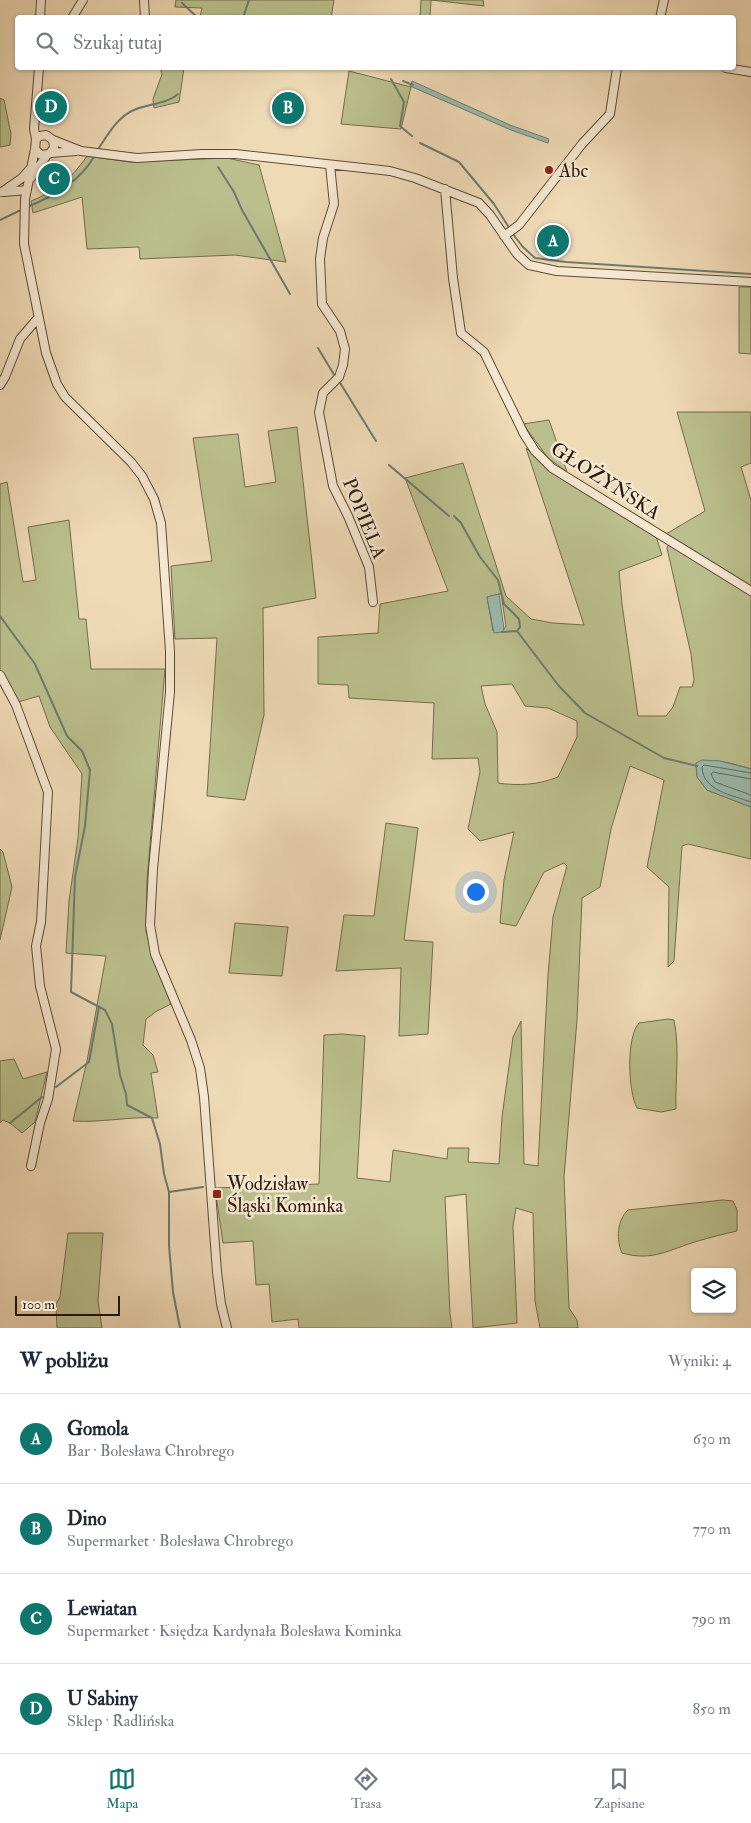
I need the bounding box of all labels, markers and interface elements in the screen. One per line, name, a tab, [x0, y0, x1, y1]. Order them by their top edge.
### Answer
search box	[15, 15, 736, 70]
icon: search	[33, 29, 61, 57]
text: Szukaj tutaj	[73, 31, 162, 55]
pin: D	[35, 88, 67, 126]
pin: B	[272, 89, 304, 127]
place label: Abc	[558, 159, 588, 183]
pin: C	[38, 160, 70, 198]
marker: Abc	[543, 164, 555, 176]
pin: A	[537, 222, 569, 260]
street label: GŁOŻYŃSKA	[546, 435, 666, 525]
street label: POPIELA	[337, 474, 391, 562]
your location	[463, 879, 489, 905]
place label: Wodzisław Śląski Kominka	[226, 1172, 344, 1218]
marker: Wodzisław Śląski Kominka	[211, 1188, 223, 1200]
map controls	[691, 1268, 736, 1313]
button: layers	[691, 1268, 736, 1313]
scale bar	[15, 1293, 120, 1316]
text: 100 m	[22, 1296, 55, 1313]
text: W pobliżu	[20, 1347, 109, 1374]
text: Wyniki: 4	[668, 1351, 731, 1371]
text: Gomola	[67, 1417, 129, 1441]
text: A	[31, 1429, 41, 1449]
text: 630 m	[693, 1429, 731, 1449]
text: Bar · Bolesława Chrobrego	[67, 1441, 234, 1461]
text: Dino	[67, 1507, 106, 1531]
text: B	[31, 1519, 41, 1539]
text: 770 m	[692, 1519, 731, 1539]
text: Supermarket · Bolesława Chrobrego	[67, 1531, 293, 1551]
text: Lewiatan	[67, 1597, 137, 1621]
text: C	[30, 1609, 42, 1629]
text: 790 m	[691, 1609, 731, 1629]
text: Supermarket · Księdza Kardynała Bolesława Kominka	[67, 1621, 402, 1641]
text: U Sabiny	[67, 1687, 138, 1711]
text: D	[29, 1699, 43, 1719]
text: 850 m	[693, 1699, 731, 1719]
text: Sklep · Radlińska	[67, 1711, 174, 1731]
tab: Mapa	[106, 1765, 138, 1812]
tab: Trasa	[351, 1765, 381, 1812]
tab: Zapisane	[594, 1765, 645, 1812]

